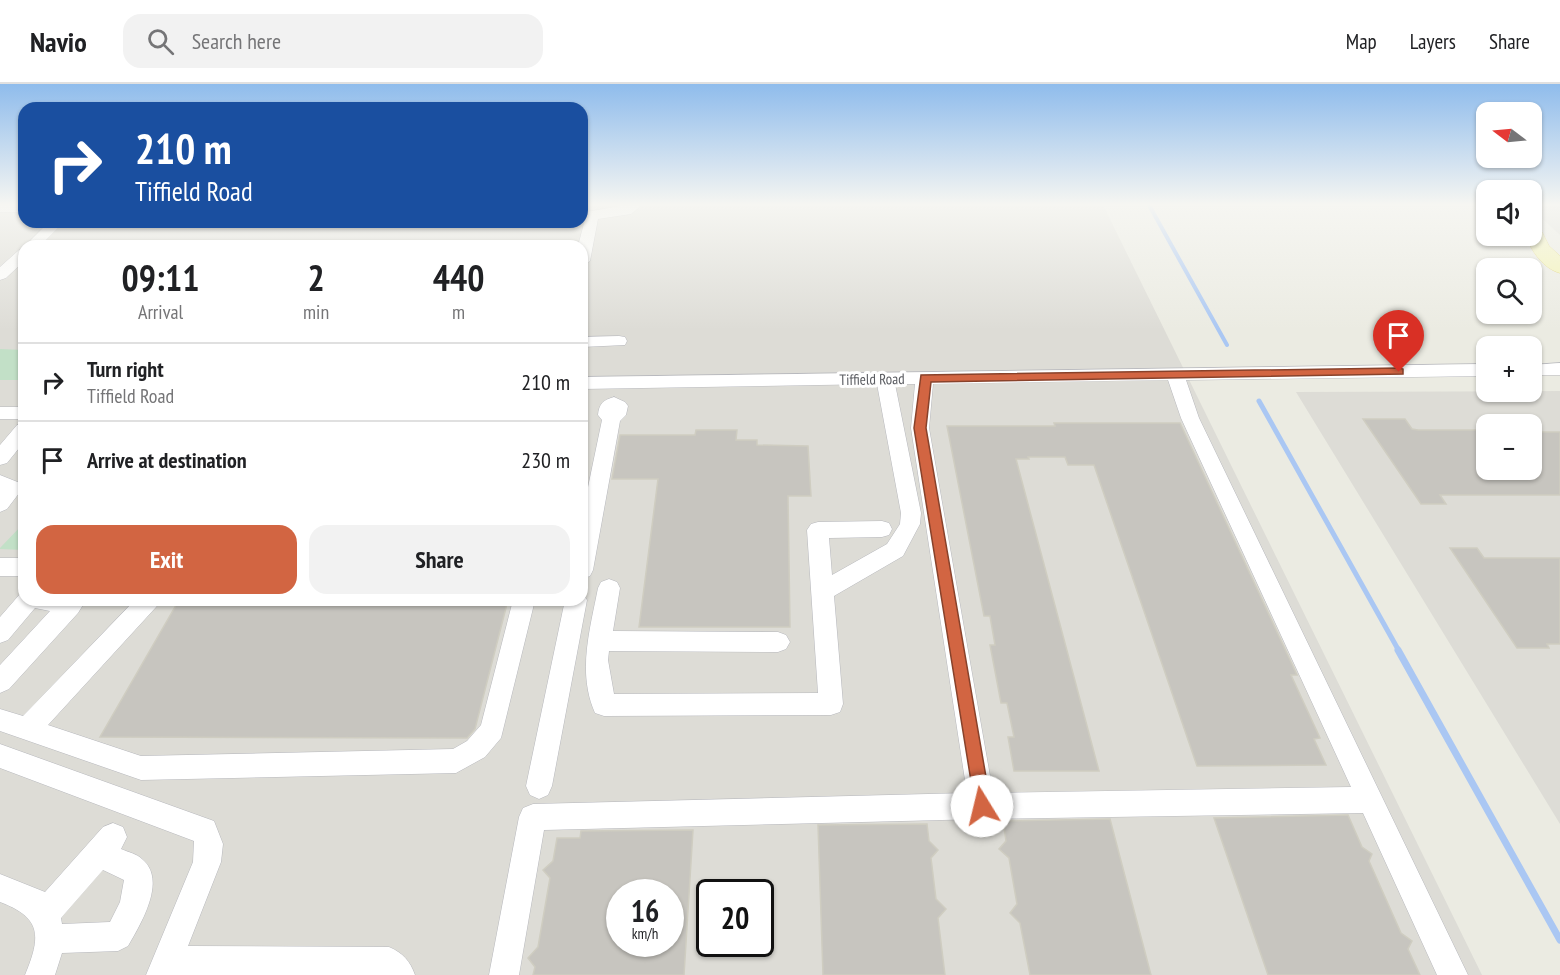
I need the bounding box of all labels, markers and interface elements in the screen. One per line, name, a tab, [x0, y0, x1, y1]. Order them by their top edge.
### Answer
search box	[123, 14, 543, 68]
text: Navio	[30, 23, 87, 60]
icon: search	[144, 25, 177, 58]
text: Search here	[192, 27, 281, 55]
text: Map	[1346, 28, 1377, 55]
text: Layers	[1410, 28, 1456, 55]
text: Share	[1489, 28, 1530, 55]
north arrow	[1476, 102, 1542, 168]
map controls	[1476, 102, 1542, 480]
text: 210 m	[135, 121, 232, 176]
icon: right	[36, 126, 114, 204]
text: Tiffield Road	[135, 174, 253, 208]
button: sound	[1476, 180, 1542, 246]
text: 09:11	[122, 254, 199, 301]
text: 2	[307, 254, 325, 301]
text: 440	[433, 254, 484, 301]
button: search	[1476, 258, 1542, 324]
text: Arrival	[138, 299, 183, 325]
text: min	[303, 299, 329, 325]
text: m	[452, 299, 465, 325]
pin	[1373, 310, 1424, 372]
icon: arrive	[1382, 319, 1415, 352]
button: +	[1476, 336, 1542, 402]
text: Turn right	[87, 355, 164, 383]
icon: right	[36, 366, 69, 399]
text: 210 m	[521, 368, 570, 396]
street label: Tiffield Road	[839, 369, 905, 389]
text: Tiffield Road	[87, 383, 174, 409]
button: −	[1476, 414, 1542, 480]
icon: arrive	[36, 444, 69, 477]
text: Arrive at destination	[87, 446, 247, 474]
text: 230 m	[521, 446, 570, 474]
button: Exit	[36, 525, 297, 594]
button: Share	[309, 525, 570, 594]
position arrow	[950, 774, 1014, 838]
speed limit sign: 20	[696, 879, 774, 957]
text: 16	[631, 891, 659, 930]
text: km/h	[632, 924, 658, 943]

